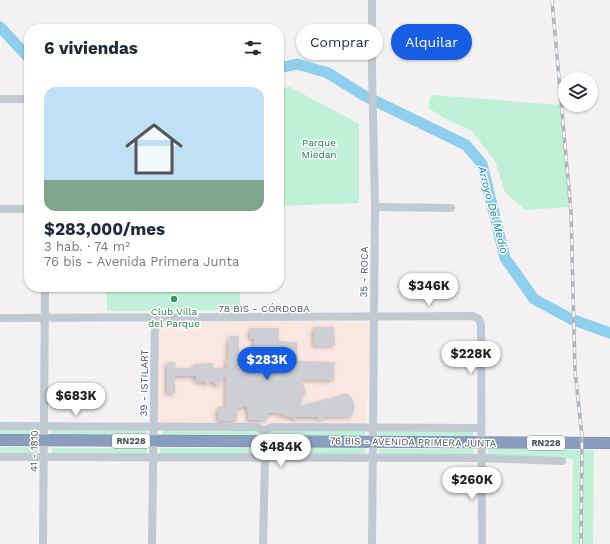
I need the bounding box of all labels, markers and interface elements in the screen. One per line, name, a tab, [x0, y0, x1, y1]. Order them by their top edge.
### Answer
chip: Comprar	[296, 24, 383, 60]
chip: Alquilar	[391, 24, 472, 60]
icon: filters	[242, 37, 264, 59]
text: 6 viviendas	[44, 38, 138, 58]
map controls	[558, 72, 598, 112]
button: layers	[558, 72, 598, 112]
icon: home	[118, 113, 190, 185]
park label: Parque Miedan	[301, 137, 337, 160]
water label: Arroyo Del Medio	[475, 164, 511, 255]
text: $283,000/mes	[44, 219, 165, 239]
text: 3 hab. · 74 m²	[44, 239, 130, 254]
street label: 35 - ROCA	[358, 246, 370, 298]
text: 76 bis - Avenida Primera Junta	[44, 254, 239, 269]
pin: $346K	[401, 273, 457, 307]
text: $346K	[408, 278, 450, 293]
marker: Club Villa del Parque	[169, 294, 179, 304]
street label: 78 BIS - CÓRDOBA	[218, 303, 310, 314]
place label: Club Villa del Parque	[148, 306, 200, 329]
pin: $228K	[443, 341, 499, 375]
text: $228K	[451, 346, 492, 361]
pin: $283K	[239, 347, 295, 381]
street label: 39 - ISTILART	[138, 349, 150, 417]
text: $283K	[247, 352, 287, 367]
pin: $683K	[48, 383, 104, 417]
text: $683K	[55, 388, 97, 403]
street label: 41 - 1810	[28, 430, 40, 472]
road number: RN228	[112, 434, 150, 448]
pin: $484K	[253, 434, 309, 468]
street label: 76 BIS - AVENIDA PRIMERA JUNTA	[330, 435, 497, 449]
road number: RN228	[527, 436, 565, 450]
text: $484K	[260, 439, 302, 454]
pin: $260K	[444, 467, 500, 501]
text: $260K	[451, 472, 493, 487]

